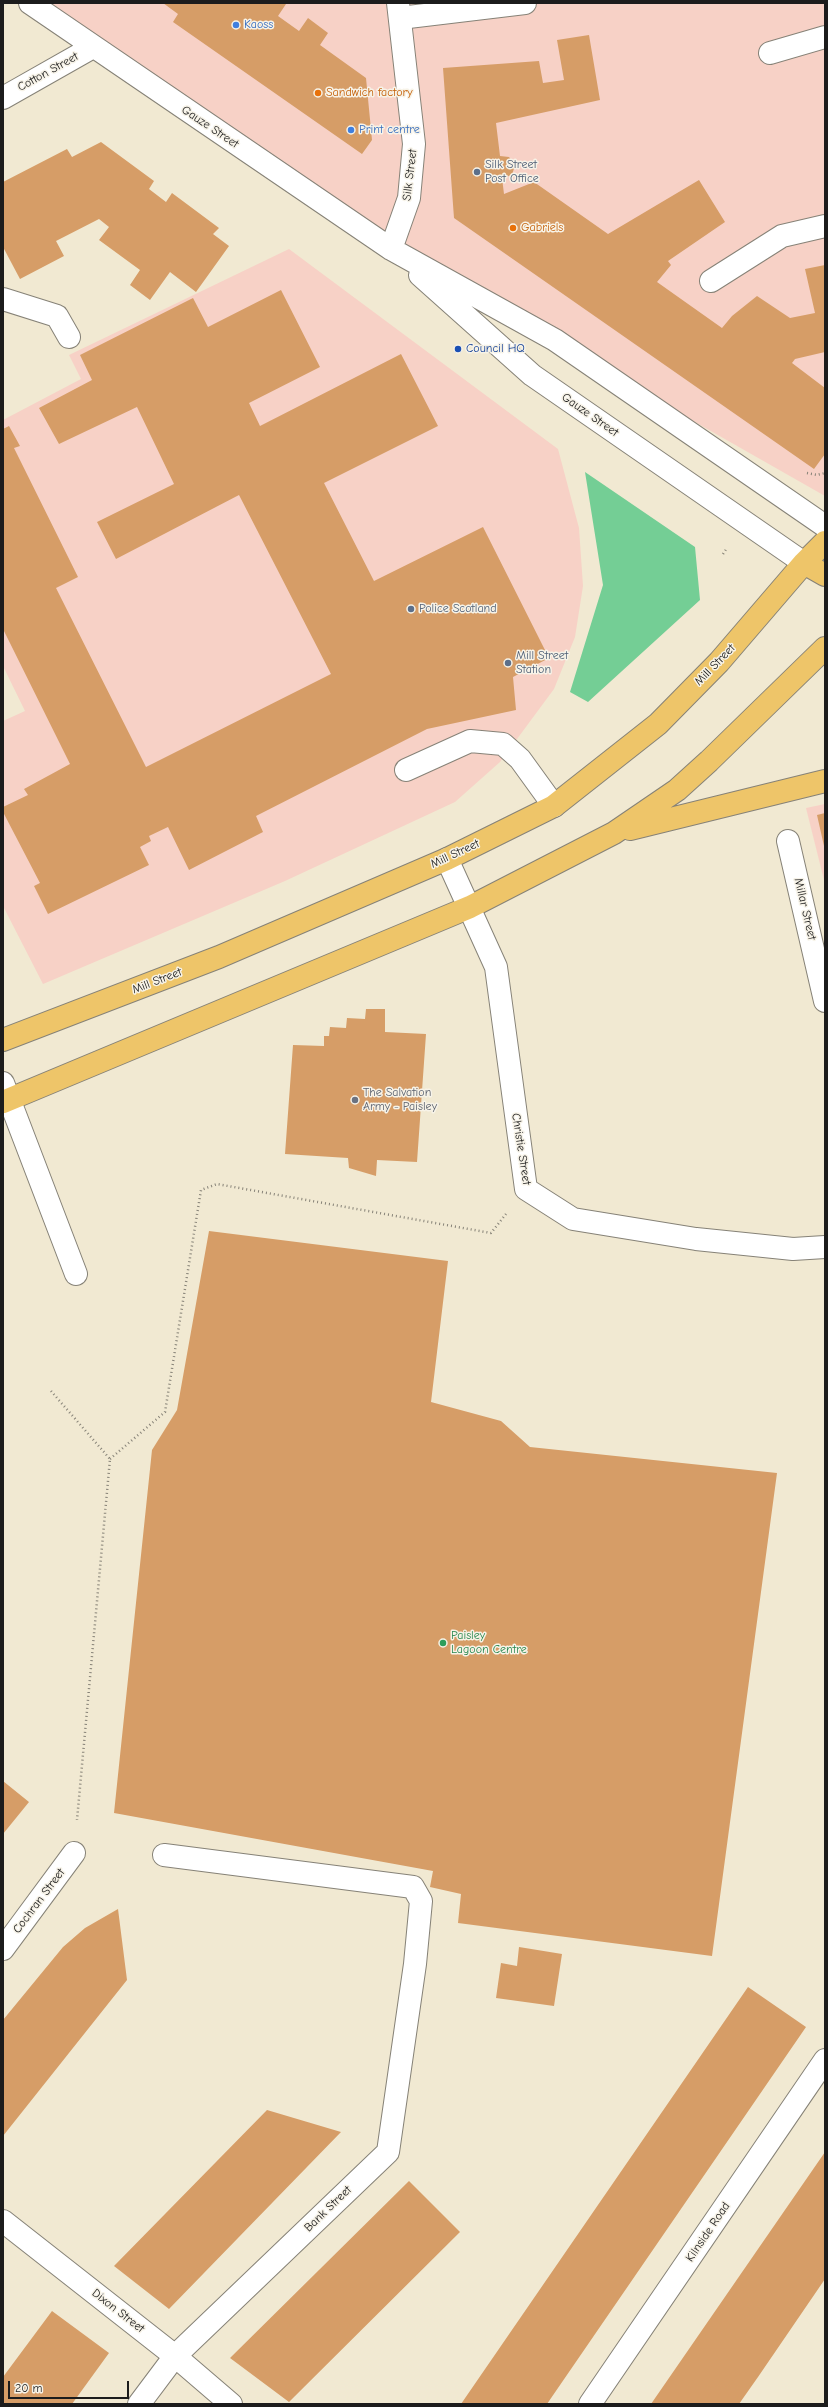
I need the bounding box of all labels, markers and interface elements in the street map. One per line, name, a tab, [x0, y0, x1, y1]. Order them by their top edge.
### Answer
place label: Kaoss	[244, 18, 273, 32]
marker: Kaoss	[231, 20, 241, 30]
street label: Cotton Street	[15, 49, 81, 95]
place label: Sandwich factory	[326, 86, 413, 100]
marker: Sandwich factory	[313, 88, 323, 98]
street label: Gauze Street	[179, 103, 241, 151]
place label: Print centre	[359, 123, 420, 137]
marker: Print centre	[346, 125, 356, 135]
street label: Silk Street	[400, 148, 420, 202]
place label: Silk Street Post Office	[485, 158, 539, 186]
marker: Silk Street Post Office	[472, 167, 482, 177]
place label: Gabriels	[521, 221, 563, 235]
marker: Gabriels	[508, 223, 518, 233]
place label: Council HQ	[466, 342, 525, 356]
marker: Council HQ	[453, 344, 463, 354]
street label: Gauze Street	[559, 390, 621, 440]
place label: Police Scotland	[419, 602, 497, 616]
marker: Police Scotland	[406, 604, 416, 614]
street label: Mill Street	[692, 641, 738, 689]
place label: Mill Street Station	[516, 649, 568, 677]
marker: Mill Street Station	[503, 658, 513, 668]
street label: Mill Street	[428, 836, 482, 872]
street label: Millar Street	[791, 877, 819, 941]
street label: Mill Street	[130, 965, 184, 997]
place label: The Salvation Army - Paisley	[363, 1086, 437, 1114]
marker: The Salvation Army - Paisley	[350, 1095, 360, 1105]
street label: Christie Street	[508, 1112, 534, 1186]
place label: Paisley Lagoon Centre	[451, 1629, 527, 1657]
marker: Paisley Lagoon Centre	[438, 1638, 448, 1648]
street label: Cochran Street	[10, 1866, 68, 1936]
street label: Bank Street	[301, 2183, 355, 2235]
street label: Kilnside Road	[683, 2199, 733, 2265]
street label: Dixon Street	[89, 2286, 147, 2336]
scale bar	[10, 2373, 131, 2399]
text: 20 m	[15, 2381, 43, 2395]

